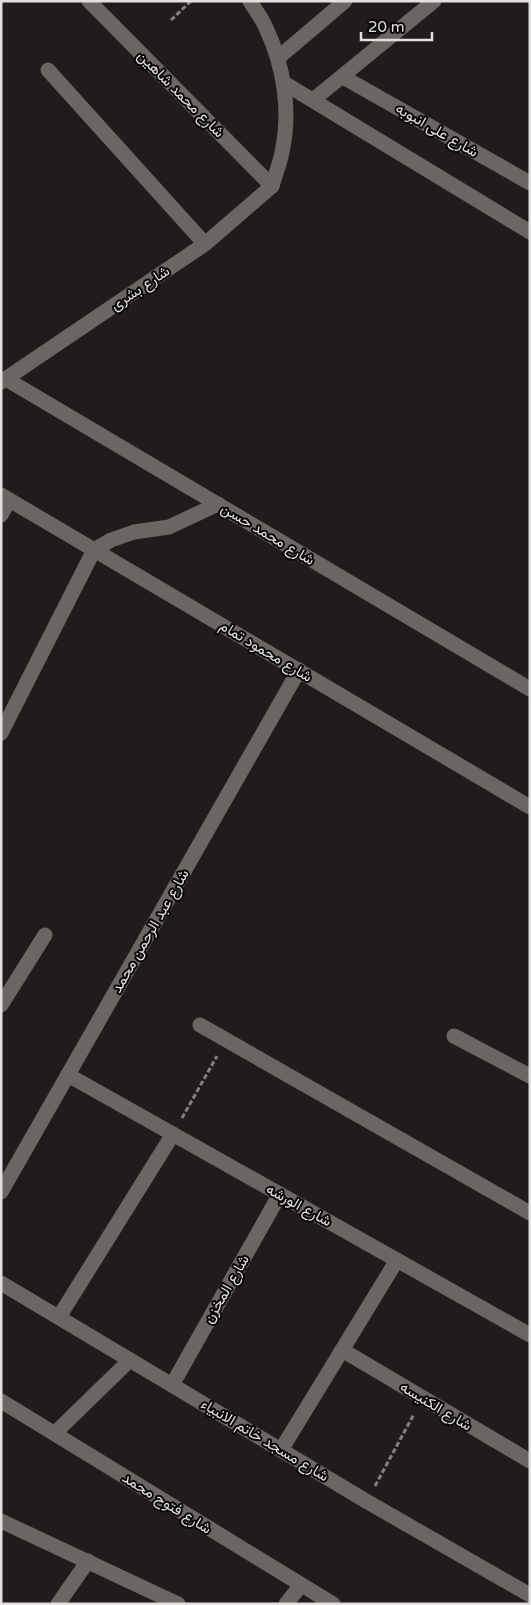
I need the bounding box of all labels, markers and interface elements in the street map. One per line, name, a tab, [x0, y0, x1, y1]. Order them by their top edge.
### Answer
scale bar	[361, 10, 432, 42]
text: 20 m	[368, 18, 405, 36]
street label: شارع محمد شاهين	[132, 47, 228, 143]
street label: شارع على انبوبه	[392, 99, 482, 163]
street label: شارع بشرى	[107, 262, 174, 316]
street label: شارع محمد حسن	[217, 499, 318, 571]
street label: شارع محمود تمام	[215, 616, 316, 687]
street label: شارع عبد الرحمن محمد	[107, 866, 194, 997]
street label: شارع الورشه	[262, 1180, 335, 1232]
street label: شارع المخزن	[199, 1251, 255, 1327]
street label: شارع الكنيسه	[396, 1378, 475, 1436]
street label: شارع مسجد خاتم الانبياء	[197, 1395, 332, 1487]
street label: شارع فتوح محمد	[118, 1468, 215, 1539]

